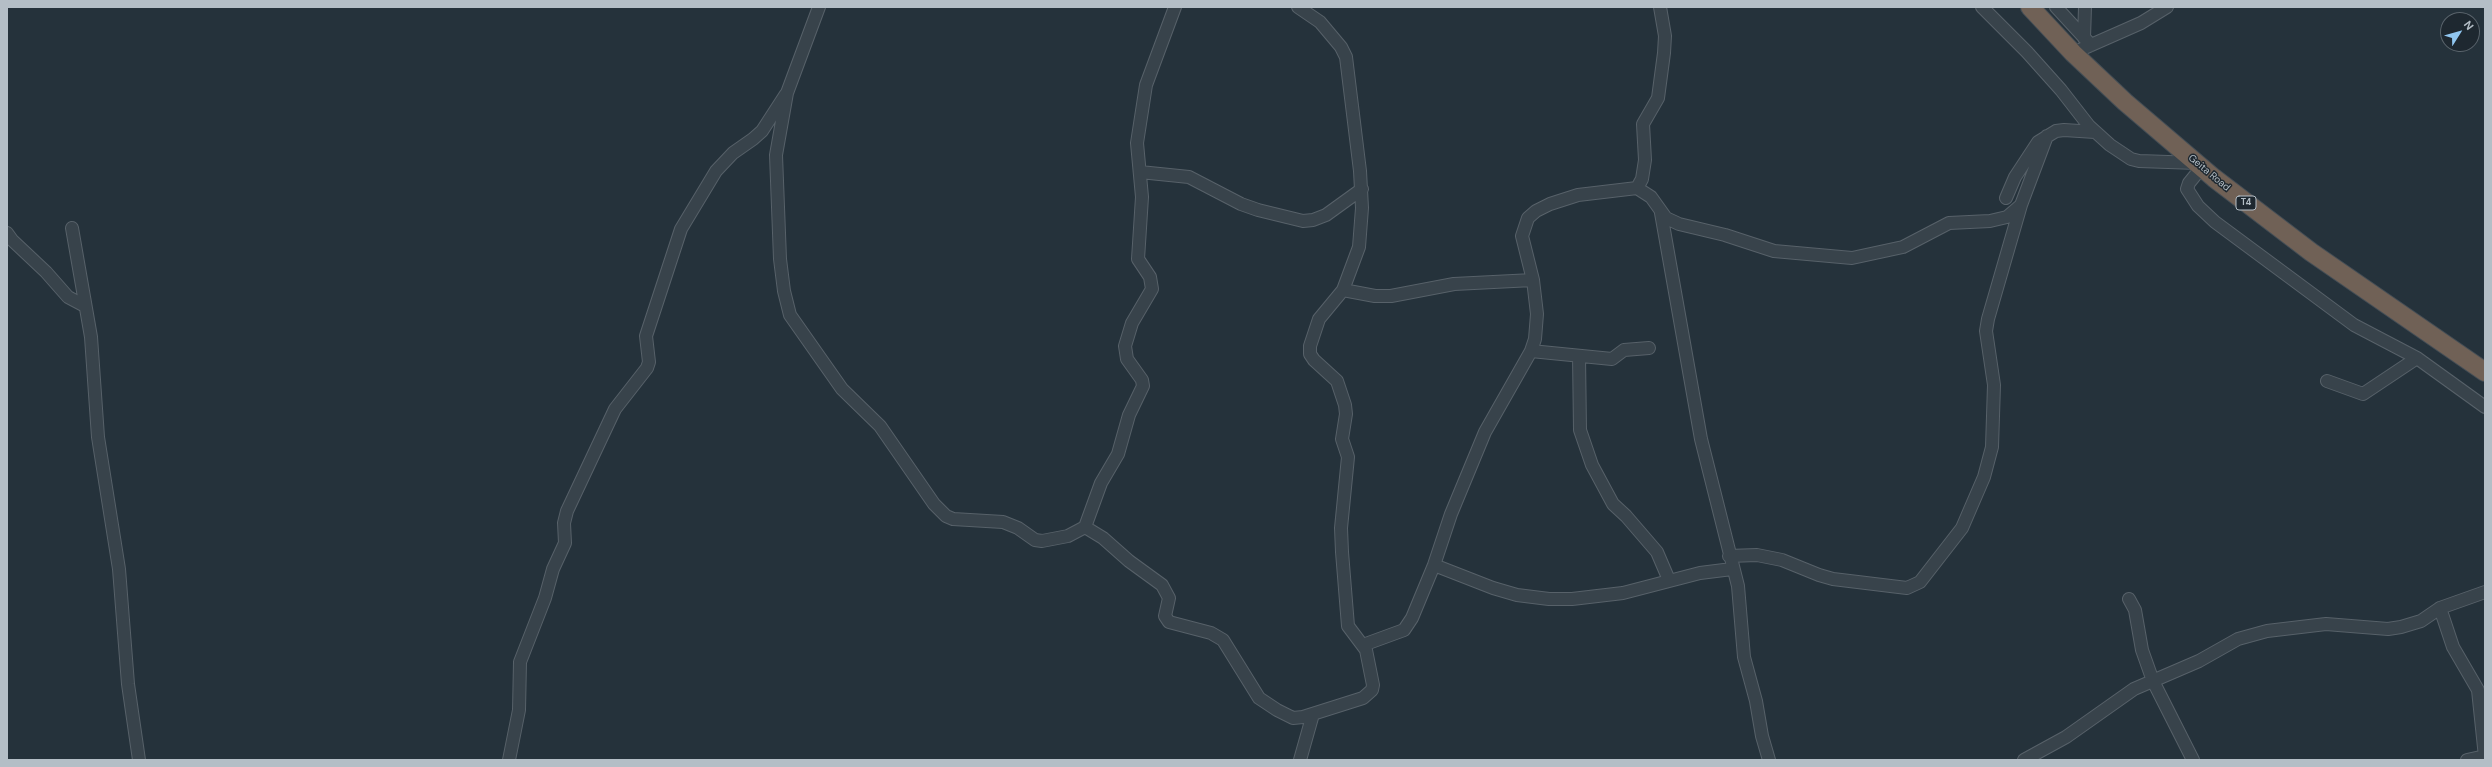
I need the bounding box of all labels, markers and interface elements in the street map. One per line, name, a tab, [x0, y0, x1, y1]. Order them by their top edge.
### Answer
north arrow	[2440, 12, 2480, 52]
text: N	[2461, 18, 2477, 33]
street label: Geita Road	[2186, 152, 2232, 194]
road number: T4	[2236, 196, 2256, 210]

